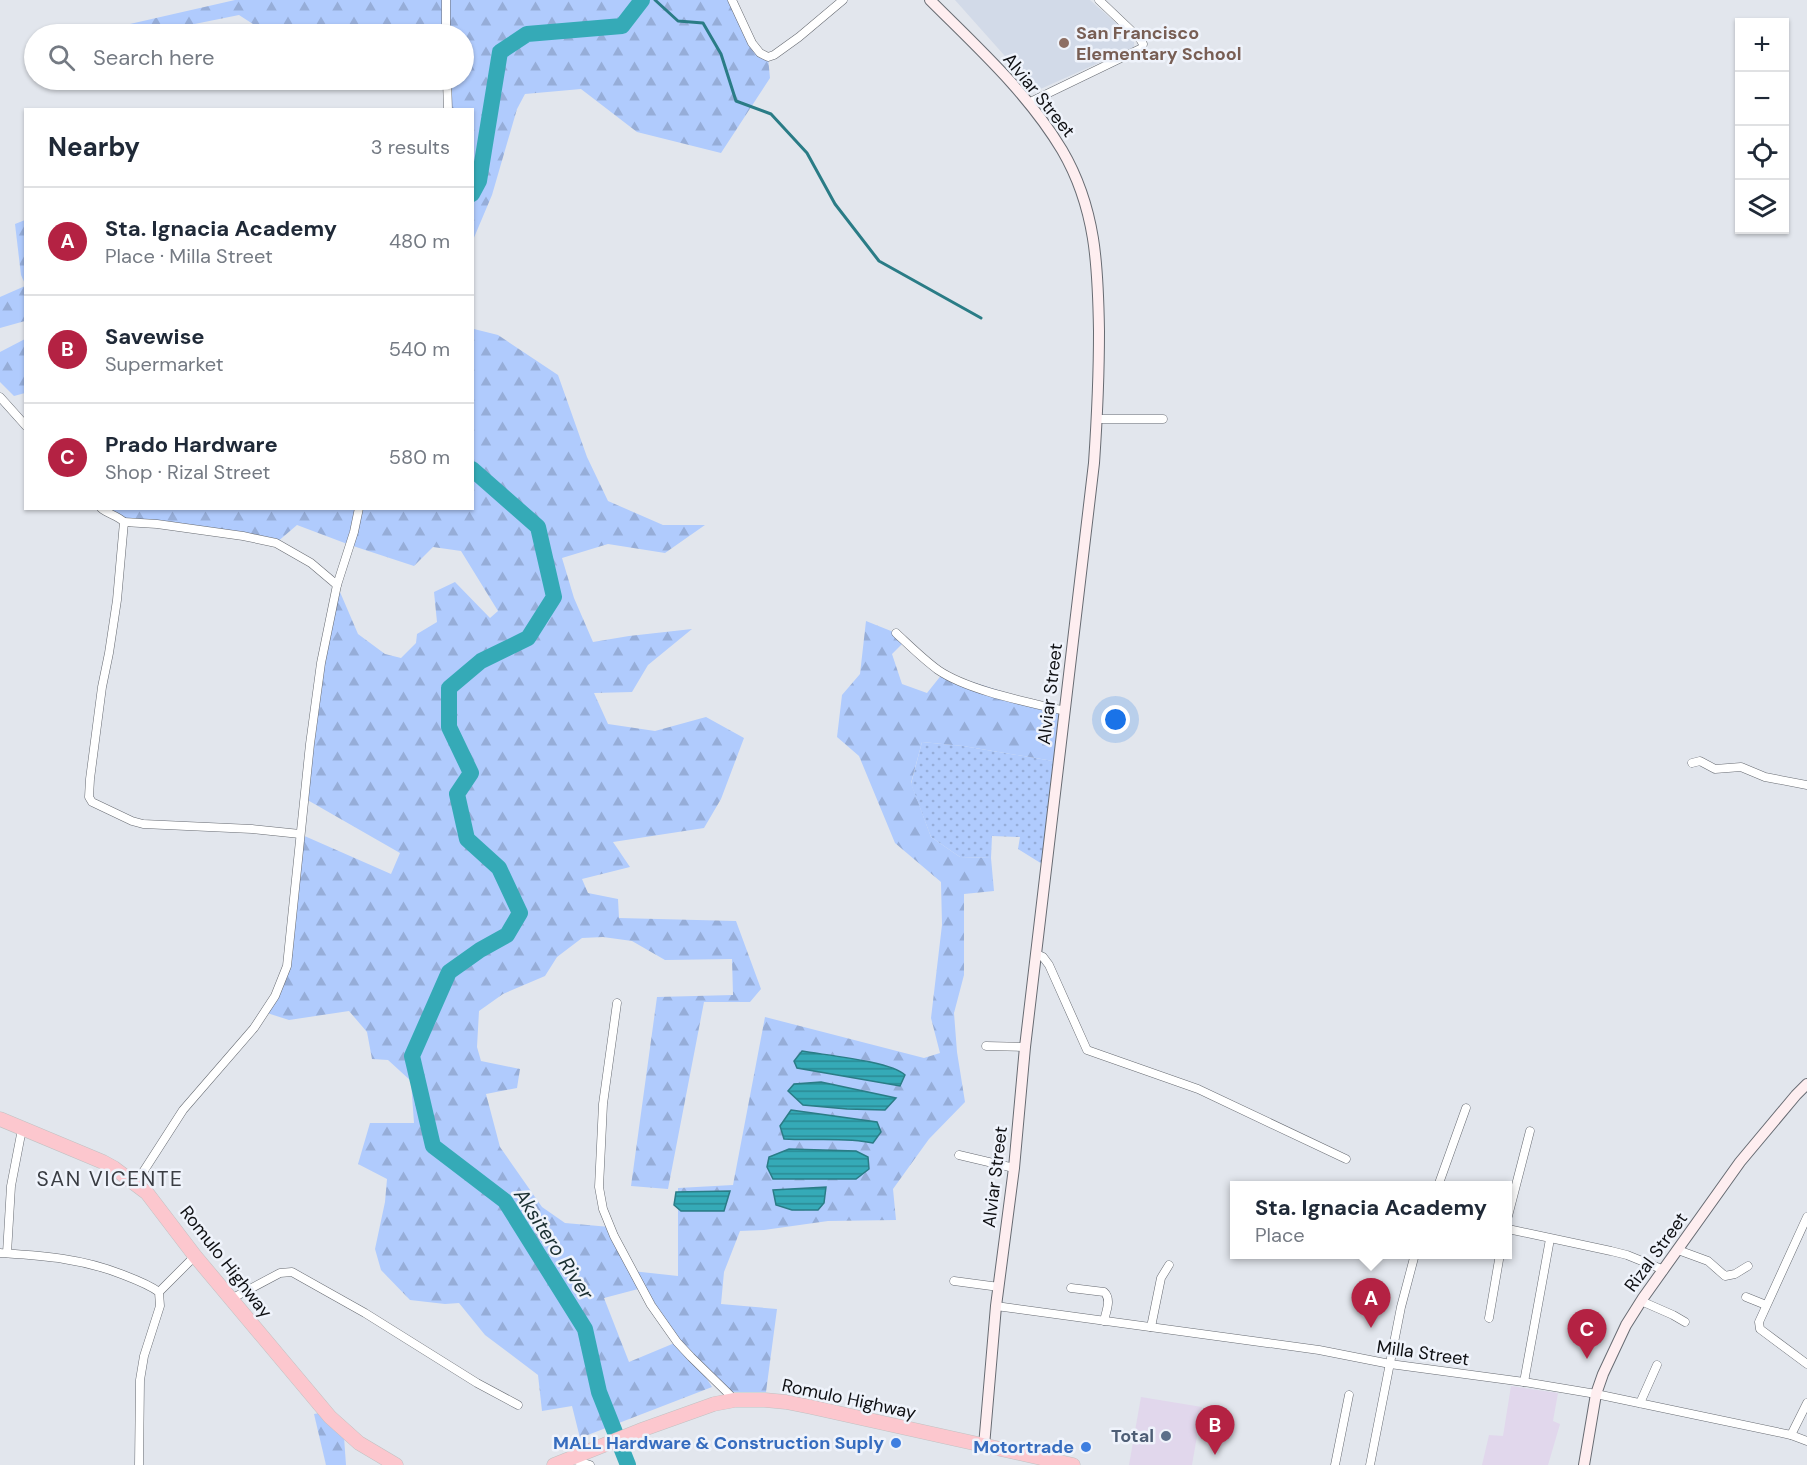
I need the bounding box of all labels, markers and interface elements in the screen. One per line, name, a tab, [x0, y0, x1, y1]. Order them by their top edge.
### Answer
map controls	[1735, 18, 1789, 234]
button: +	[1735, 18, 1789, 72]
place label: San Francisco Elementary School	[1076, 21, 1242, 66]
search box	[24, 24, 474, 90]
marker: San Francisco Elementary School	[1057, 36, 1071, 50]
icon: search	[45, 41, 78, 74]
text: Search here	[93, 43, 214, 72]
street label: Alviar Street	[998, 48, 1080, 142]
button: −	[1735, 72, 1789, 126]
button: locate	[1735, 126, 1789, 180]
text: Nearby	[48, 130, 140, 164]
text: 3 results	[371, 134, 450, 160]
button: layers	[1735, 180, 1789, 234]
text: Sta. Ignacia Academy	[105, 214, 337, 243]
text: A	[60, 228, 75, 254]
text: 480 m	[389, 228, 450, 254]
text: Place · Milla Street	[105, 243, 273, 269]
text: Savewise	[105, 322, 205, 351]
text: B	[61, 336, 74, 362]
text: 540 m	[389, 336, 450, 362]
text: Supermarket	[105, 351, 224, 377]
text: Prado Hardware	[105, 430, 278, 459]
text: C	[60, 444, 75, 470]
text: 580 m	[389, 444, 450, 470]
text: Shop · Rizal Street	[105, 459, 270, 485]
street label: Alviar Street	[1032, 642, 1068, 746]
your location	[1101, 705, 1130, 734]
street label: Alviar Street	[977, 1125, 1013, 1229]
district label: SAN VICENTE	[37, 1165, 183, 1193]
popup	[1230, 1181, 1512, 1259]
water label: Aksitero River	[508, 1183, 600, 1305]
text: Sta. Ignacia Academy	[1255, 1193, 1487, 1222]
street label: Romulo Highway	[175, 1201, 277, 1323]
street label: Rizal Street	[1619, 1207, 1693, 1297]
text: Place	[1255, 1222, 1305, 1248]
pin: A	[1352, 1278, 1390, 1328]
pin: C	[1568, 1310, 1606, 1359]
street label: Milla Street	[1375, 1335, 1471, 1371]
street label: Romulo Highway	[780, 1373, 918, 1425]
pin: B	[1196, 1406, 1234, 1455]
place label: Total	[1111, 1424, 1154, 1448]
marker: Total	[1159, 1429, 1173, 1443]
place label: MALL Hardware & Construction Suply	[553, 1431, 884, 1455]
place label: Motortrade	[973, 1435, 1074, 1459]
marker: MALL Hardware & Construction Suply	[889, 1436, 903, 1450]
marker: Motortrade	[1079, 1440, 1093, 1454]

